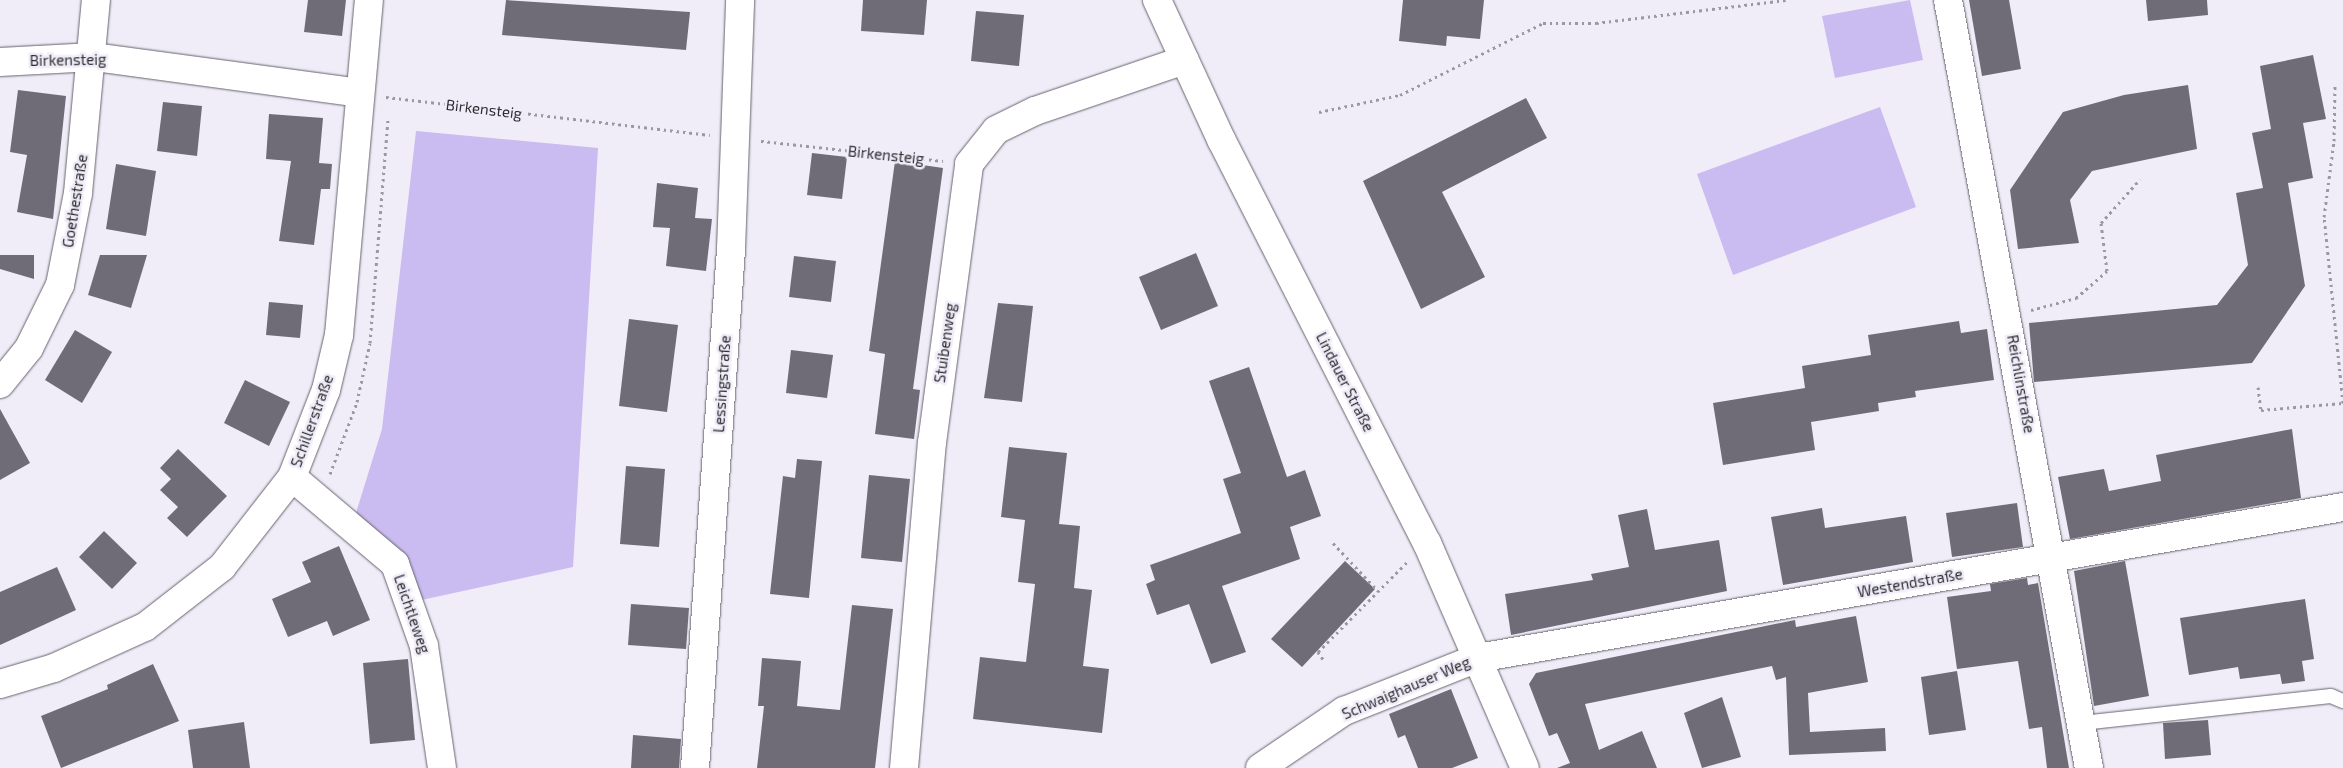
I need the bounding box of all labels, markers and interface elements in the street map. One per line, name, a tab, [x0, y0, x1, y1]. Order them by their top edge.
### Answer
street label: Birkensteig	[30, 50, 106, 70]
street label: Birkensteig	[445, 95, 523, 123]
street label: Birkensteig	[847, 142, 925, 168]
street label: Goethestraße	[59, 153, 91, 249]
street label: Stuibenweg	[930, 302, 960, 384]
street label: Lindauer Straße	[1312, 329, 1378, 435]
street label: Reichlinstraße	[2003, 333, 2039, 435]
street label: Lessingstraße	[710, 335, 734, 433]
street label: Schillerstraße	[287, 372, 337, 470]
street label: Westendstraße	[1856, 565, 1964, 601]
street label: Leichtleweg	[390, 572, 434, 656]
street label: Schwaighauser Weg	[1339, 653, 1473, 723]

